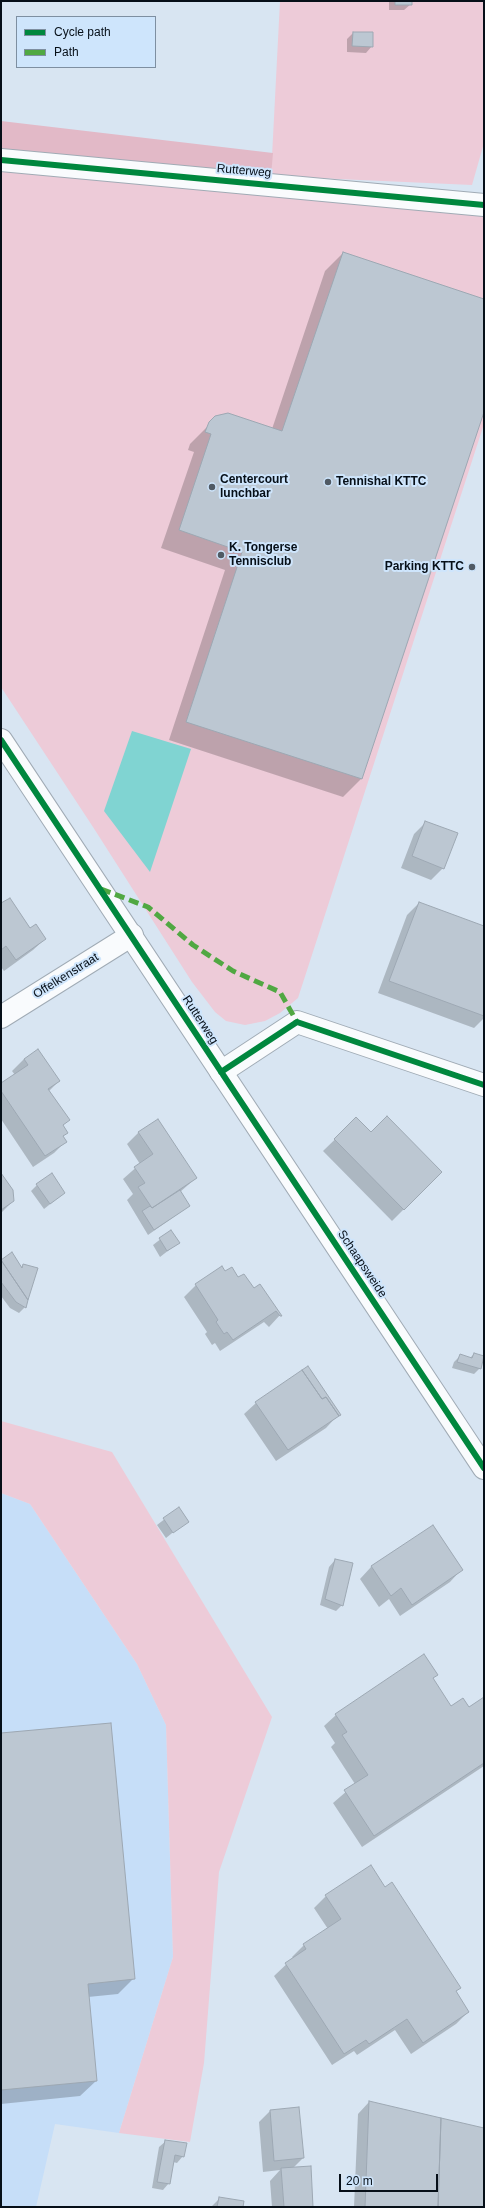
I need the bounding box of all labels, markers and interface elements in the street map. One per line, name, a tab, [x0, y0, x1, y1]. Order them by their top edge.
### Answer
legend	[16, 16, 156, 68]
text: Cycle path	[54, 25, 111, 39]
text: Path	[54, 45, 79, 59]
street label: Rutterweg	[216, 161, 272, 181]
place label: Centercourt lunchbar	[220, 473, 288, 501]
place label: Tennishal KTTC	[336, 475, 426, 489]
marker: Tennishal KTTC	[323, 477, 333, 487]
marker: Centercourt lunchbar	[207, 482, 217, 492]
place label: K. Tongerse Tennisclub	[229, 541, 297, 569]
marker: K. Tongerse Tennisclub	[216, 550, 226, 560]
place label: Parking KTTC	[385, 560, 464, 574]
marker: Parking KTTC	[467, 562, 477, 572]
street label: Offelkenstraat	[31, 950, 101, 1002]
street label: Rutterweg	[179, 993, 221, 1047]
street label: Schaapsweide	[334, 1228, 390, 1300]
scale bar	[341, 2166, 440, 2192]
text: 20 m	[346, 2174, 373, 2188]

